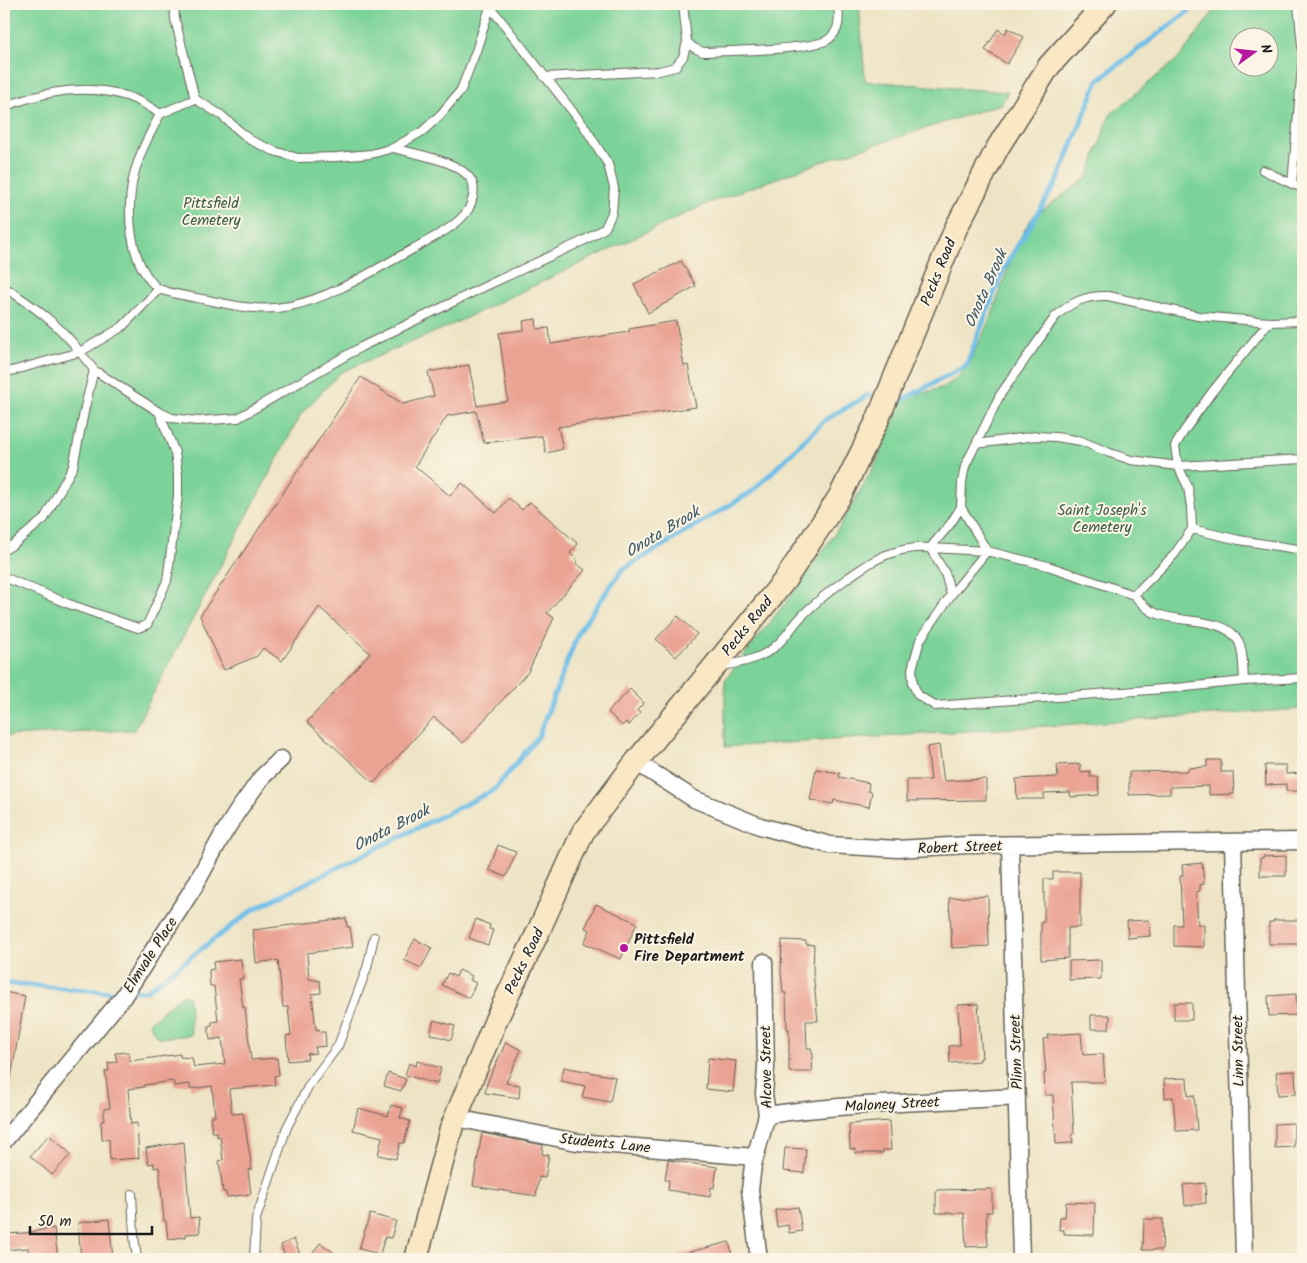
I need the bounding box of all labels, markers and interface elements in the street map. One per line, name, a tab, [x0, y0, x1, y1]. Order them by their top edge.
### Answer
north arrow	[1230, 28, 1280, 78]
text: N	[1254, 42, 1277, 56]
park label: Pittsfield Cemetery	[182, 192, 241, 233]
street label: Pecks Road	[914, 234, 964, 310]
water label: Onota Brook	[958, 243, 1016, 332]
water label: Onota Brook	[621, 499, 707, 564]
park label: Saint Joseph's Cemetery	[1057, 499, 1147, 540]
street label: Pecks Road	[716, 591, 780, 662]
water label: Onota Brook	[349, 797, 437, 858]
street label: Robert Street	[917, 835, 1003, 861]
street label: Elmvale Place	[117, 913, 185, 998]
street label: Pecks Road	[499, 924, 551, 999]
place label: Pittsfield Fire Department	[634, 928, 745, 969]
marker: Pittsfield Fire Department	[618, 942, 630, 954]
street label: Plinn Street	[1004, 1014, 1030, 1090]
street label: Linn Street	[1226, 1015, 1252, 1087]
street label: Alcove Street	[754, 1025, 780, 1109]
street label: Maloney Street	[844, 1091, 940, 1119]
street label: Students Lane	[558, 1127, 652, 1161]
scale bar	[30, 1203, 152, 1235]
text: 50 m	[38, 1210, 72, 1234]

